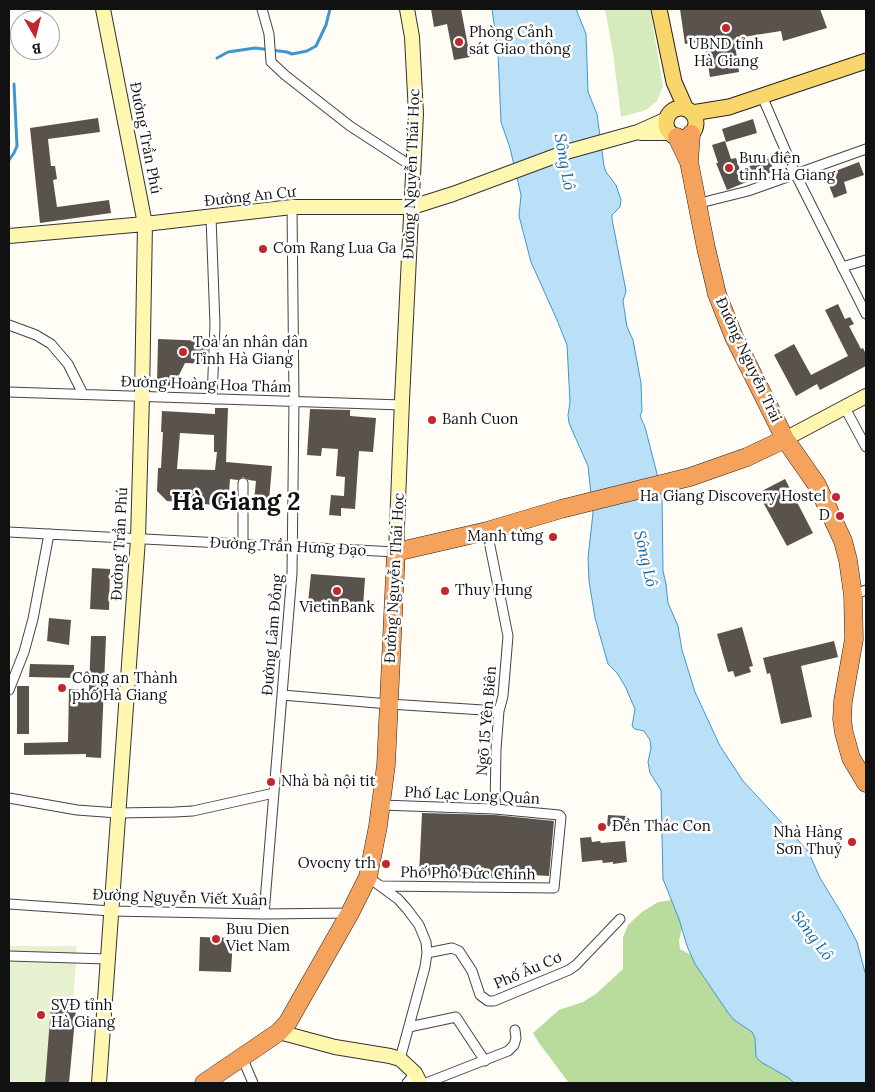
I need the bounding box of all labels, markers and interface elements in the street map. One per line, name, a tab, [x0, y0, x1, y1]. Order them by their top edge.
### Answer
north arrow	[10, 10, 60, 60]
marker: UBND tỉnh Hà Giang	[720, 22, 732, 34]
place label: Phòng Cảnh sát Giao thông	[469, 24, 570, 59]
marker: Phòng Cảnh sát Giao thông	[453, 36, 465, 48]
place label: UBND tỉnh Hà Giang	[688, 36, 764, 71]
text: B	[31, 39, 43, 58]
street label: Đường Trần Phú	[125, 80, 165, 196]
street label: Đường Nguyễn Thái Học	[400, 88, 424, 260]
water label: Sông Lô	[550, 132, 578, 192]
place label: Bưu điện tỉnh Hà Giang	[739, 150, 835, 185]
marker: Bưu điện tỉnh Hà Giang	[723, 162, 735, 174]
street label: Đường An Cư	[203, 183, 297, 211]
place label: Com Rang Lua Ga	[273, 240, 397, 258]
marker: Com Rang Lua Ga	[257, 243, 269, 255]
street label: Đường Nguyễn Trãi	[711, 295, 785, 425]
place label: Toà án nhân dân Tỉnh Hà Giang	[193, 334, 308, 369]
marker: Toà án nhân dân Tỉnh Hà Giang	[177, 346, 189, 358]
street label: Đường Hoàng Hoa Thám	[120, 373, 292, 397]
place label: Banh Cuon	[442, 411, 518, 429]
marker: Banh Cuon	[426, 414, 438, 426]
street label: Đường Trần Phú	[108, 487, 132, 601]
district label: Hà Giang 2	[171, 488, 301, 518]
place label: Ha Giang Discovery Hostel	[640, 488, 826, 506]
marker: Ha Giang Discovery Hostel	[830, 491, 842, 503]
street label: Đường Nguyễn Thái Học	[382, 492, 408, 664]
place label: D	[819, 507, 830, 525]
marker: D	[834, 510, 846, 522]
place label: Mạnh từng	[467, 528, 543, 546]
water label: Sông Lô	[629, 529, 661, 589]
marker: Mạnh từng	[547, 531, 559, 543]
street label: Đường Trần Hưng Đạo	[209, 534, 367, 560]
street label: Đường Lâm Đồng	[259, 574, 287, 696]
place label: Thuy Hung	[455, 582, 532, 600]
marker: VietinBank	[331, 585, 343, 597]
marker: Thuy Hung	[439, 585, 451, 597]
place label: VietinBank	[299, 599, 375, 617]
street label: Ngõ 15 Yên Biên	[473, 665, 501, 777]
place label: Công an Thành phố Hà Giang	[72, 670, 178, 705]
marker: Công an Thành phố Hà Giang	[56, 682, 68, 694]
place label: Nhà bà nội tit	[281, 773, 376, 791]
marker: Nhà bà nội tit	[265, 776, 277, 788]
street label: Phố Lạc Long Quân	[404, 783, 540, 809]
place label: Đền Thác Con	[612, 818, 711, 836]
marker: Đền Thác Con	[596, 821, 608, 833]
place label: Nhà Hàng Sơn Thuỷ	[773, 824, 842, 859]
marker: Nhà Hàng Sơn Thuỷ	[846, 836, 858, 848]
place label: Ovocny trh	[298, 855, 376, 873]
marker: Ovocny trh	[380, 858, 392, 870]
street label: Phố Phó Đức Chính	[400, 864, 536, 884]
street label: Đường Nguyễn Viết Xuân	[92, 886, 268, 910]
water label: Sông Lô	[787, 907, 837, 965]
place label: Buu Dien Viet Nam	[226, 921, 290, 956]
marker: Buu Dien Viet Nam	[210, 933, 222, 945]
street label: Phố Âu Cơ	[491, 949, 565, 993]
place label: SVĐ tỉnh Hà Giang	[51, 997, 115, 1032]
marker: SVĐ tỉnh Hà Giang	[35, 1009, 47, 1021]

